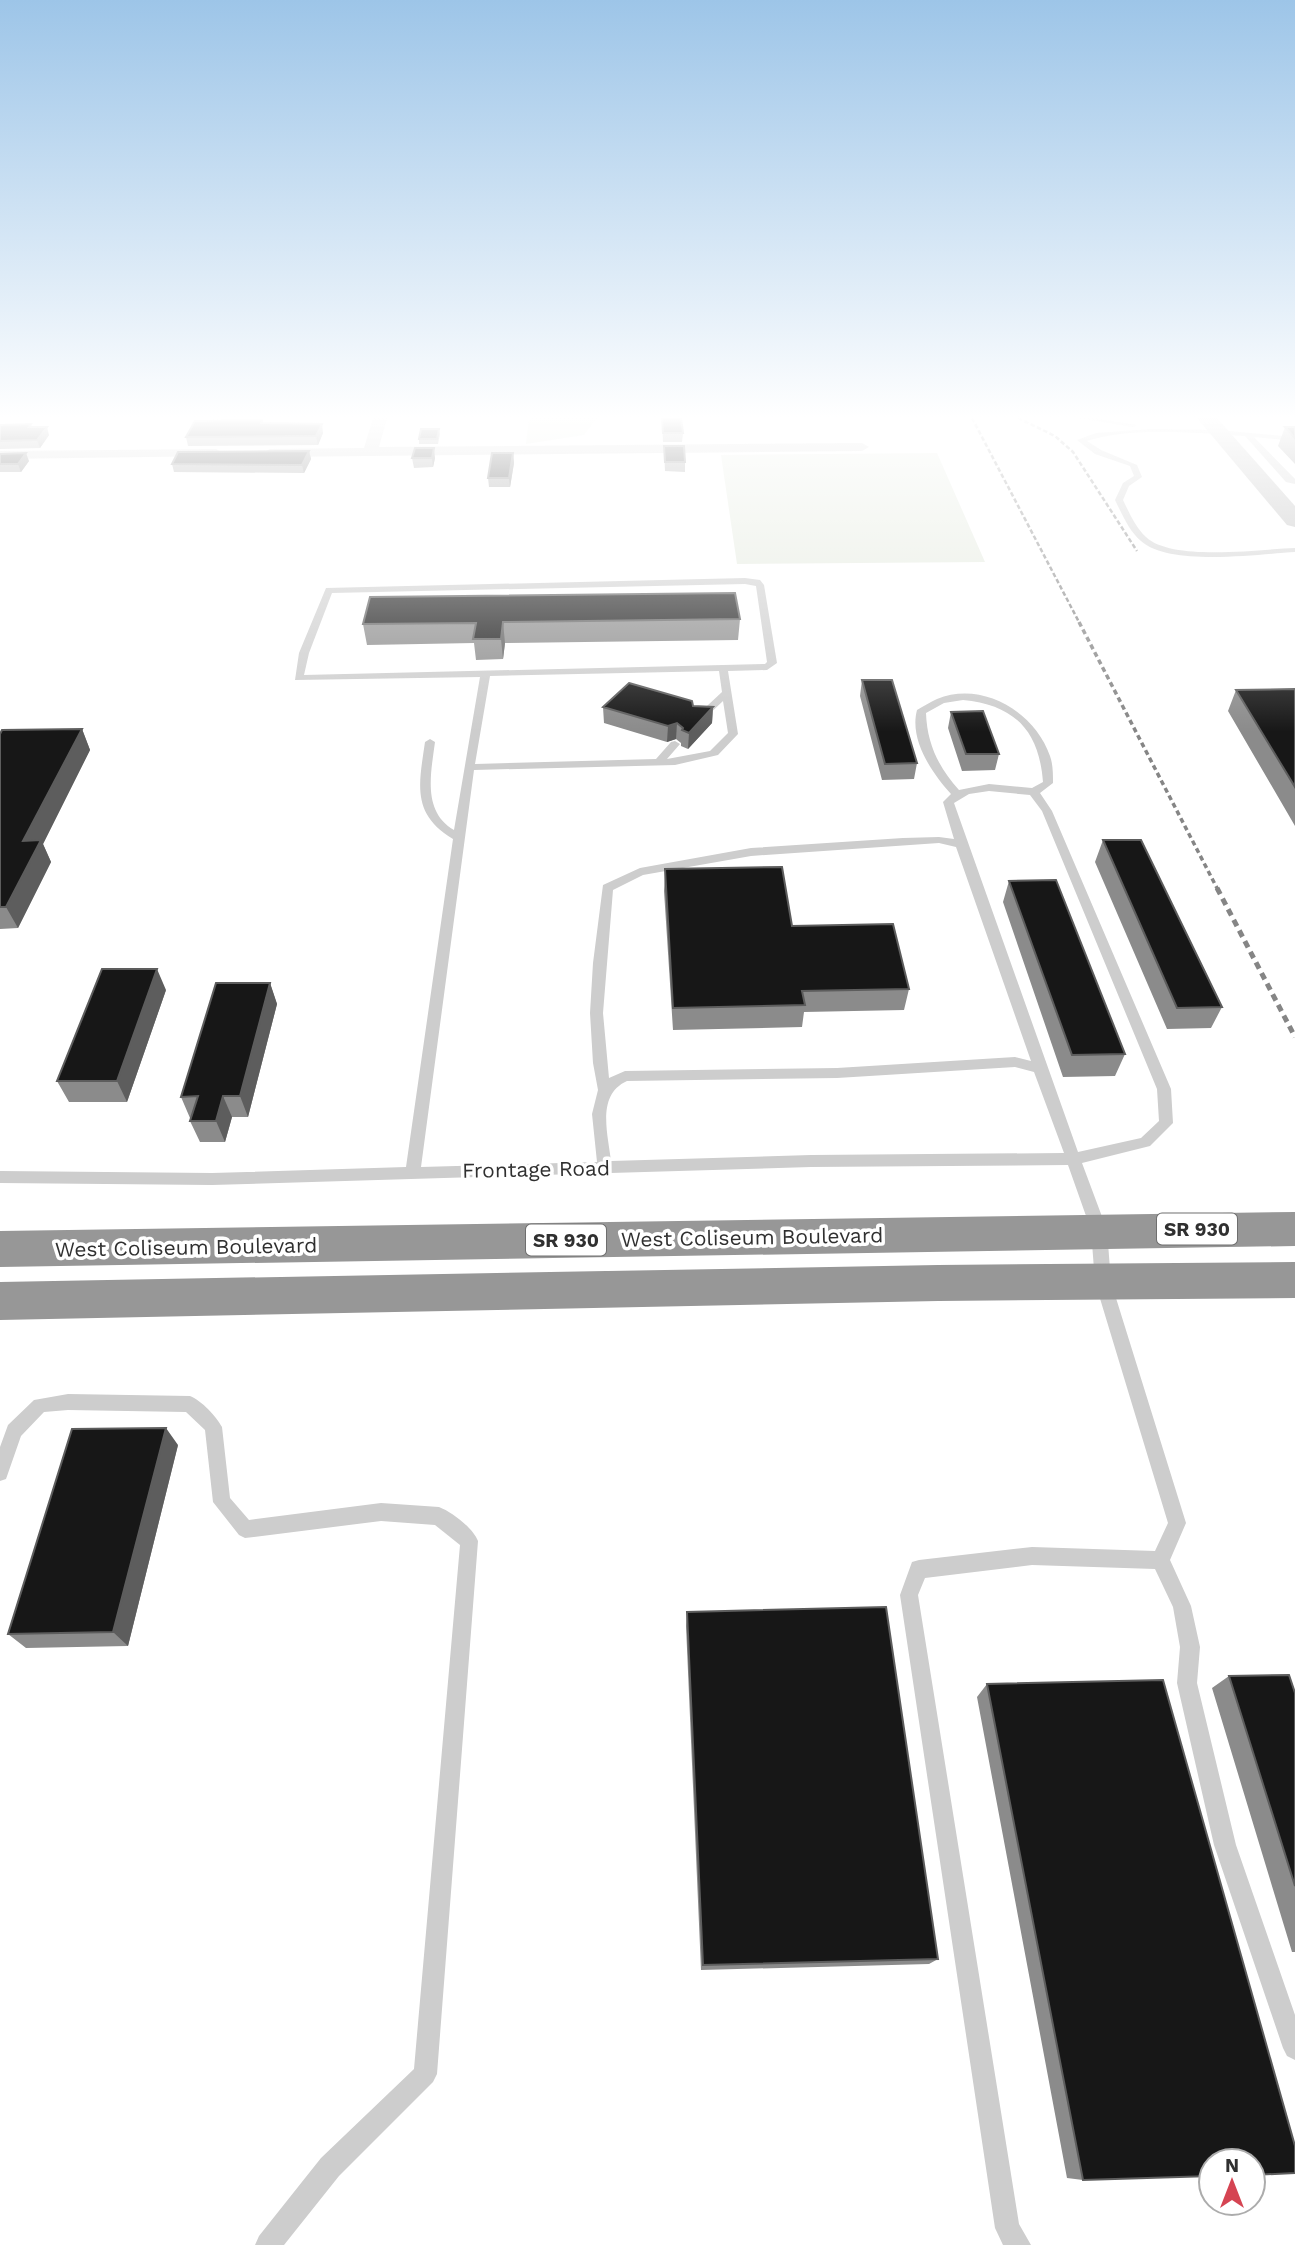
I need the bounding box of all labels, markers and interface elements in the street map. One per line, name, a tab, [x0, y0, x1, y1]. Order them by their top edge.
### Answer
street label: Frontage Road	[462, 1155, 610, 1183]
road number: SR 930	[1157, 1214, 1237, 1245]
street label: West Coliseum Boulevard	[621, 1222, 883, 1252]
road number: SR 930	[526, 1224, 606, 1256]
street label: West Coliseum Boulevard	[55, 1232, 317, 1262]
north arrow	[1197, 2147, 1267, 2217]
text: N	[1225, 2154, 1239, 2177]

